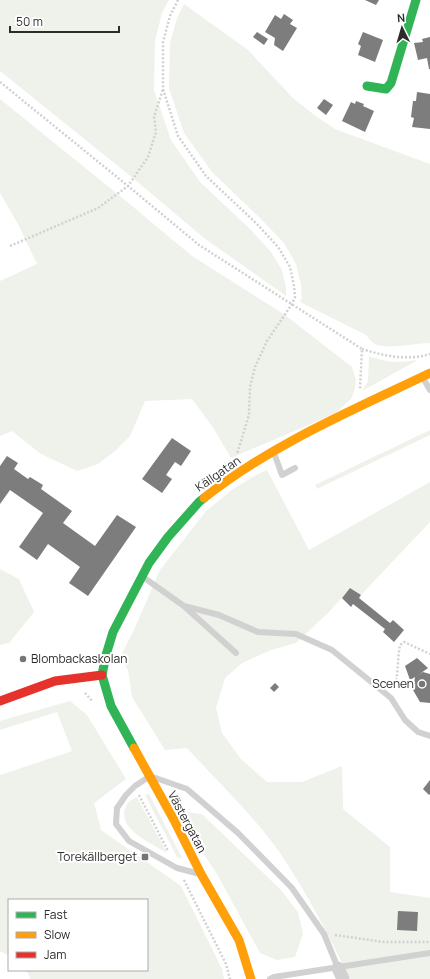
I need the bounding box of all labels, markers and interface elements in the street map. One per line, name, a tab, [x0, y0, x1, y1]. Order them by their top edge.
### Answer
scale bar	[10, 8, 119, 34]
north arrow	[382, 8, 422, 48]
text: N	[396, 10, 406, 25]
text: 50 m	[16, 13, 43, 30]
street label: Källgatan	[192, 452, 244, 495]
place label: Blombackaskolan	[31, 650, 127, 667]
marker: Blombackaskolan	[18, 654, 28, 664]
place label: Scenen	[372, 675, 414, 692]
marker: Scenen	[417, 679, 427, 689]
street label: Västergatan	[164, 788, 211, 856]
place label: Torekällberget	[57, 848, 137, 865]
marker: Torekällberget	[140, 852, 150, 862]
legend	[8, 899, 148, 971]
text: Fast	[44, 906, 68, 923]
text: Slow	[44, 926, 70, 943]
text: Jam	[44, 946, 66, 963]

